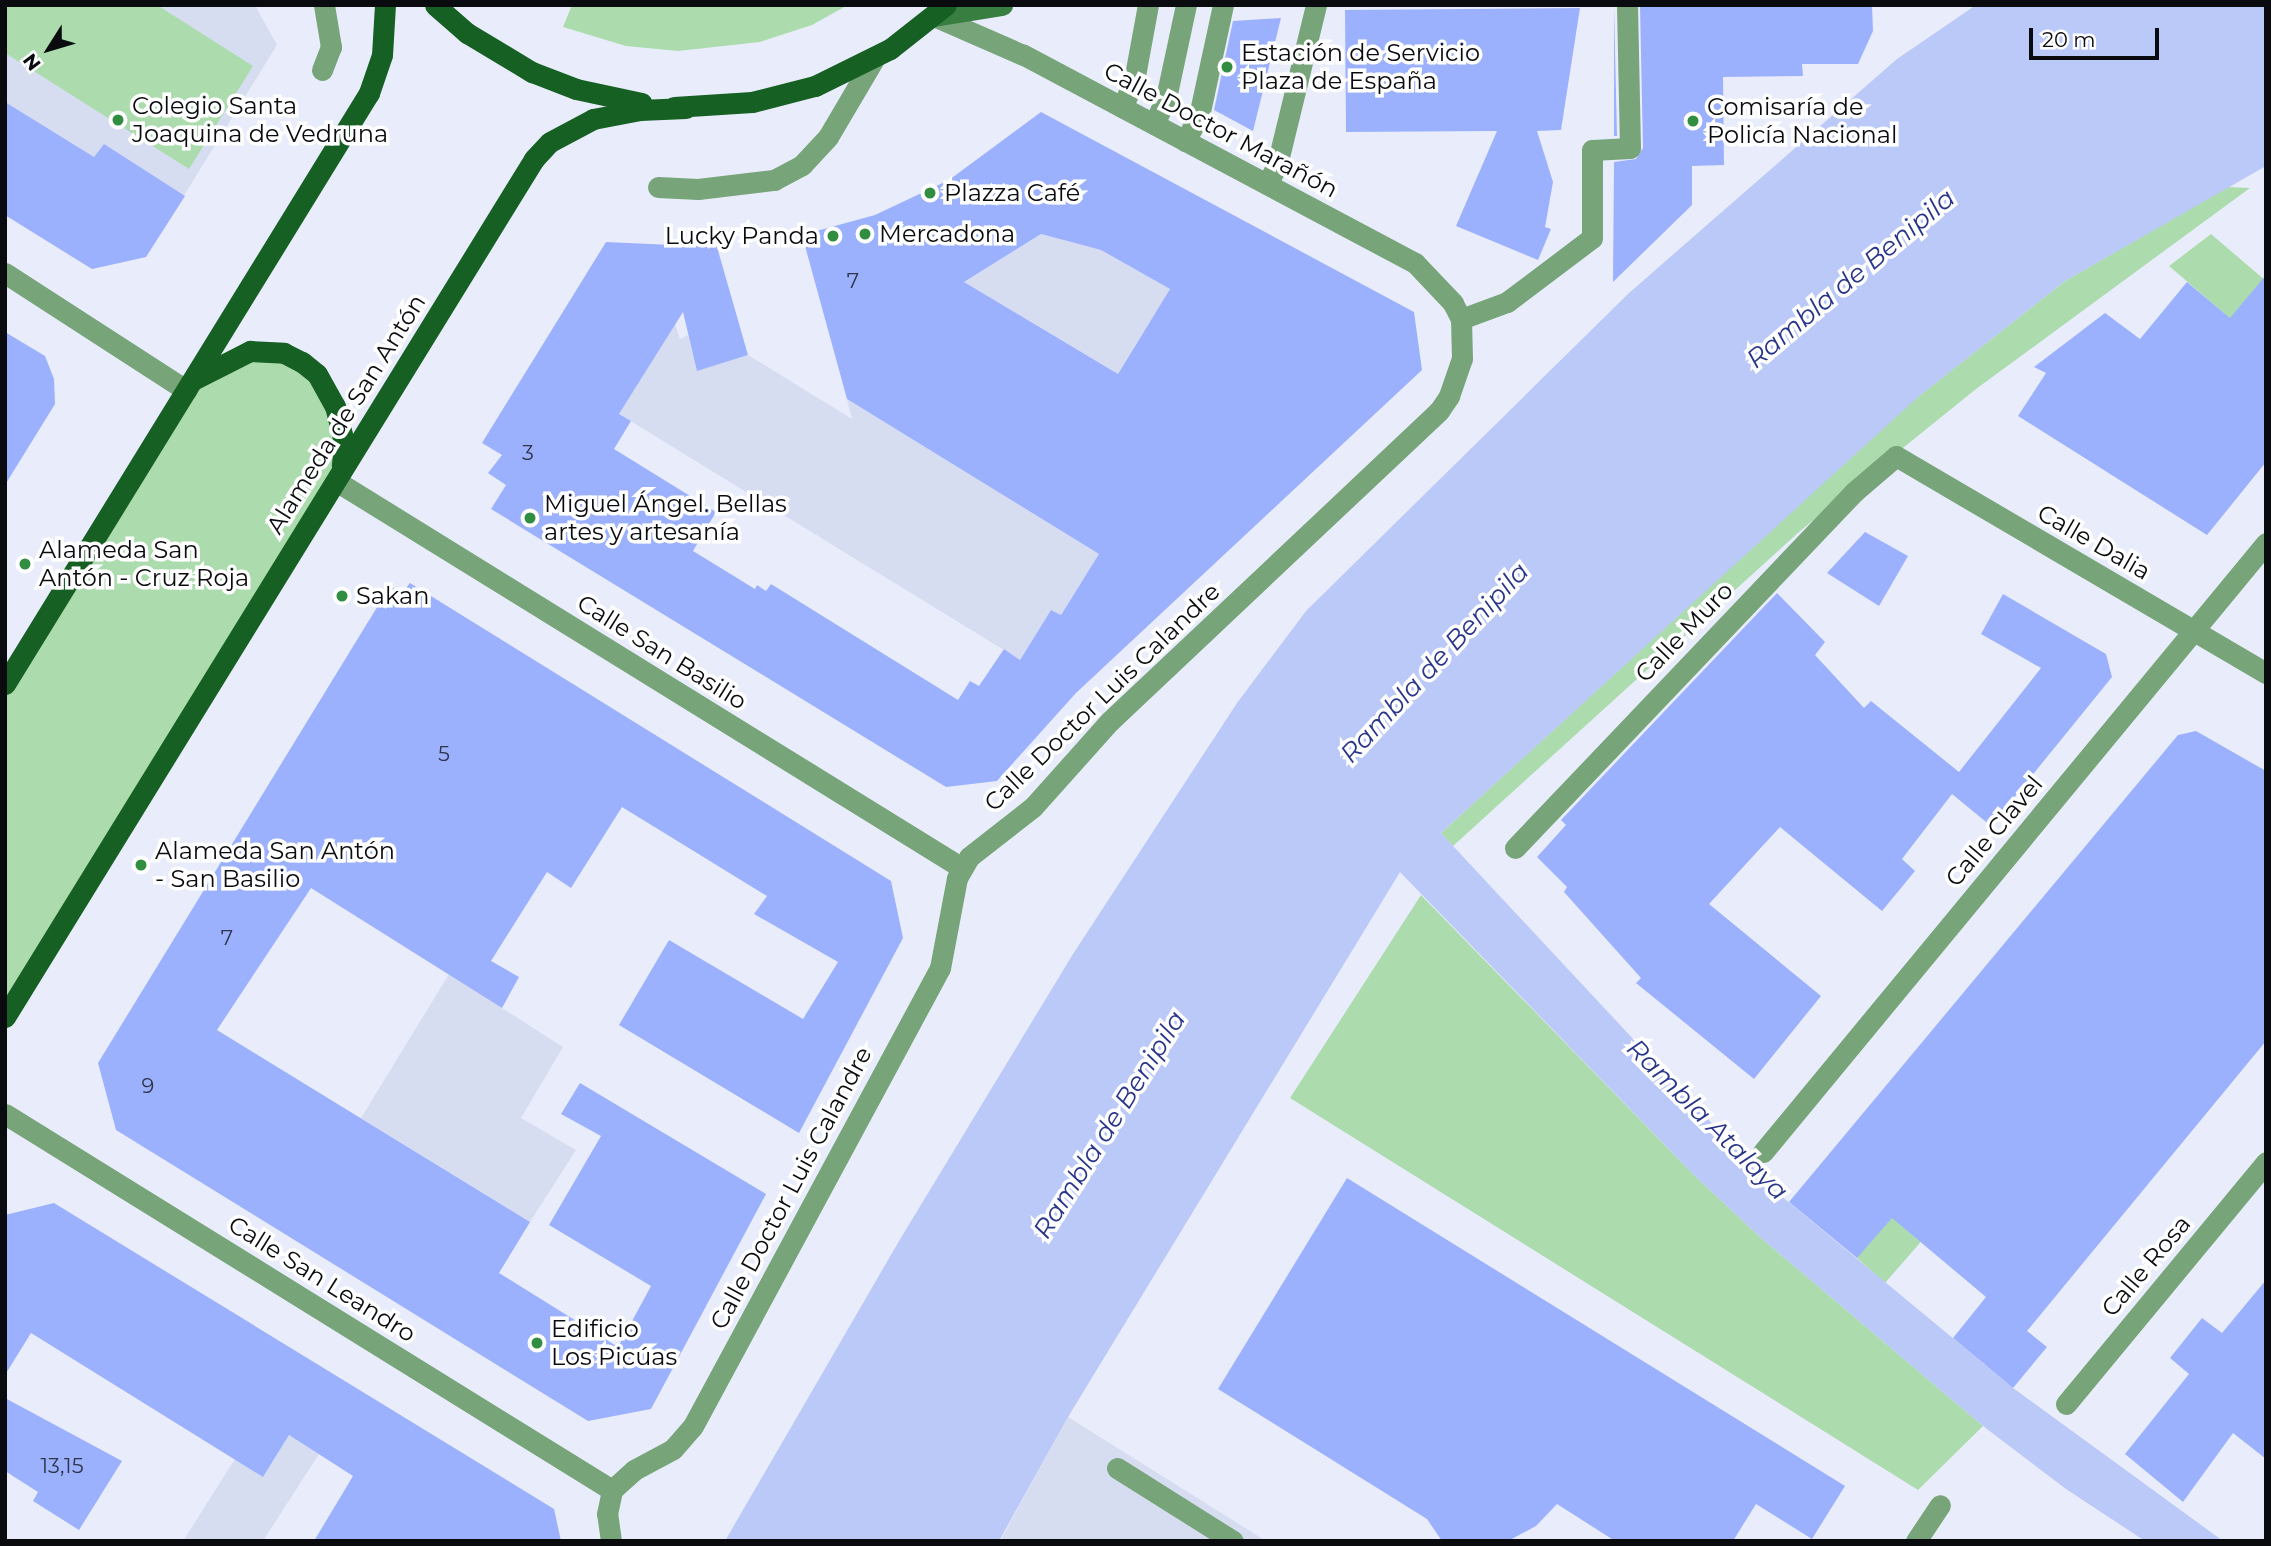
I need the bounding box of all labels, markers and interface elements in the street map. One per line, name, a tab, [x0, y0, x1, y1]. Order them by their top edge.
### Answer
north arrow	[14, 14, 84, 84]
scale bar	[2033, 14, 2162, 58]
text: 20 m	[2042, 27, 2096, 52]
place label: Estación de Servicio Plaza de España	[1241, 39, 1480, 95]
text: N	[18, 49, 46, 75]
street label: Calle Doctor Marañón	[1099, 56, 1343, 204]
marker: Estación de Servicio Plaza de España	[1219, 59, 1235, 75]
place label: Colegio Santa Joaquina de Vedruna	[132, 92, 388, 148]
place label: Comisaría de Policía Nacional	[1707, 93, 1897, 149]
marker: Colegio Santa Joaquina de Vedruna	[110, 112, 126, 128]
marker: Comisaría de Policía Nacional	[1685, 113, 1701, 129]
place label: Plazza Café	[944, 179, 1080, 207]
water label: Rambla de Benipila	[1740, 183, 1962, 375]
marker: Plazza Café	[922, 185, 938, 201]
place label: Mercadona	[879, 220, 1015, 248]
place label: Lucky Panda	[665, 222, 819, 250]
marker: Mercadona	[857, 226, 873, 242]
marker: Lucky Panda	[825, 228, 841, 244]
house number: 7	[847, 268, 859, 294]
street label: Alameda de San Antón	[260, 289, 432, 539]
house number: 3	[522, 440, 534, 466]
place label: Miguel Ángel. Bellas artes y artesanía	[544, 490, 787, 546]
street label: Calle Dalia	[2032, 498, 2156, 586]
marker: Miguel Ángel. Bellas artes y artesanía	[522, 510, 538, 526]
place label: Alameda San Antón - Cruz Roja	[39, 536, 249, 592]
marker: Alameda San Antón - Cruz Roja	[17, 556, 33, 572]
water label: Rambla de Benipila	[1334, 556, 1536, 770]
street label: Calle Muro	[1629, 576, 1739, 688]
street label: Calle Doctor Luis Calandre	[978, 577, 1226, 817]
place label: Sakan	[356, 582, 429, 610]
marker: Sakan	[334, 588, 350, 604]
street label: Calle San Basilio	[572, 588, 752, 716]
house number: 5	[438, 741, 450, 767]
street label: Calle Clavel	[1939, 770, 2049, 892]
place label: Alameda San Antón - San Basilio	[155, 837, 395, 893]
marker: Alameda San Antón - San Basilio	[133, 857, 149, 873]
house number: 7	[221, 925, 233, 951]
water label: Rambla de Benipila	[1027, 1005, 1193, 1245]
water label: Rambla Atalaya	[1620, 1033, 1794, 1207]
street label: Calle Doctor Luis Calandre	[704, 1042, 878, 1334]
house number: 9	[142, 1073, 154, 1099]
street label: Calle San Leandro	[223, 1210, 421, 1348]
street label: Calle Rosa	[2095, 1210, 2197, 1322]
place label: Edificio Los Picúas	[551, 1315, 677, 1371]
marker: Edificio Los Picúas	[529, 1335, 545, 1351]
house number: 13,15	[40, 1453, 84, 1479]

